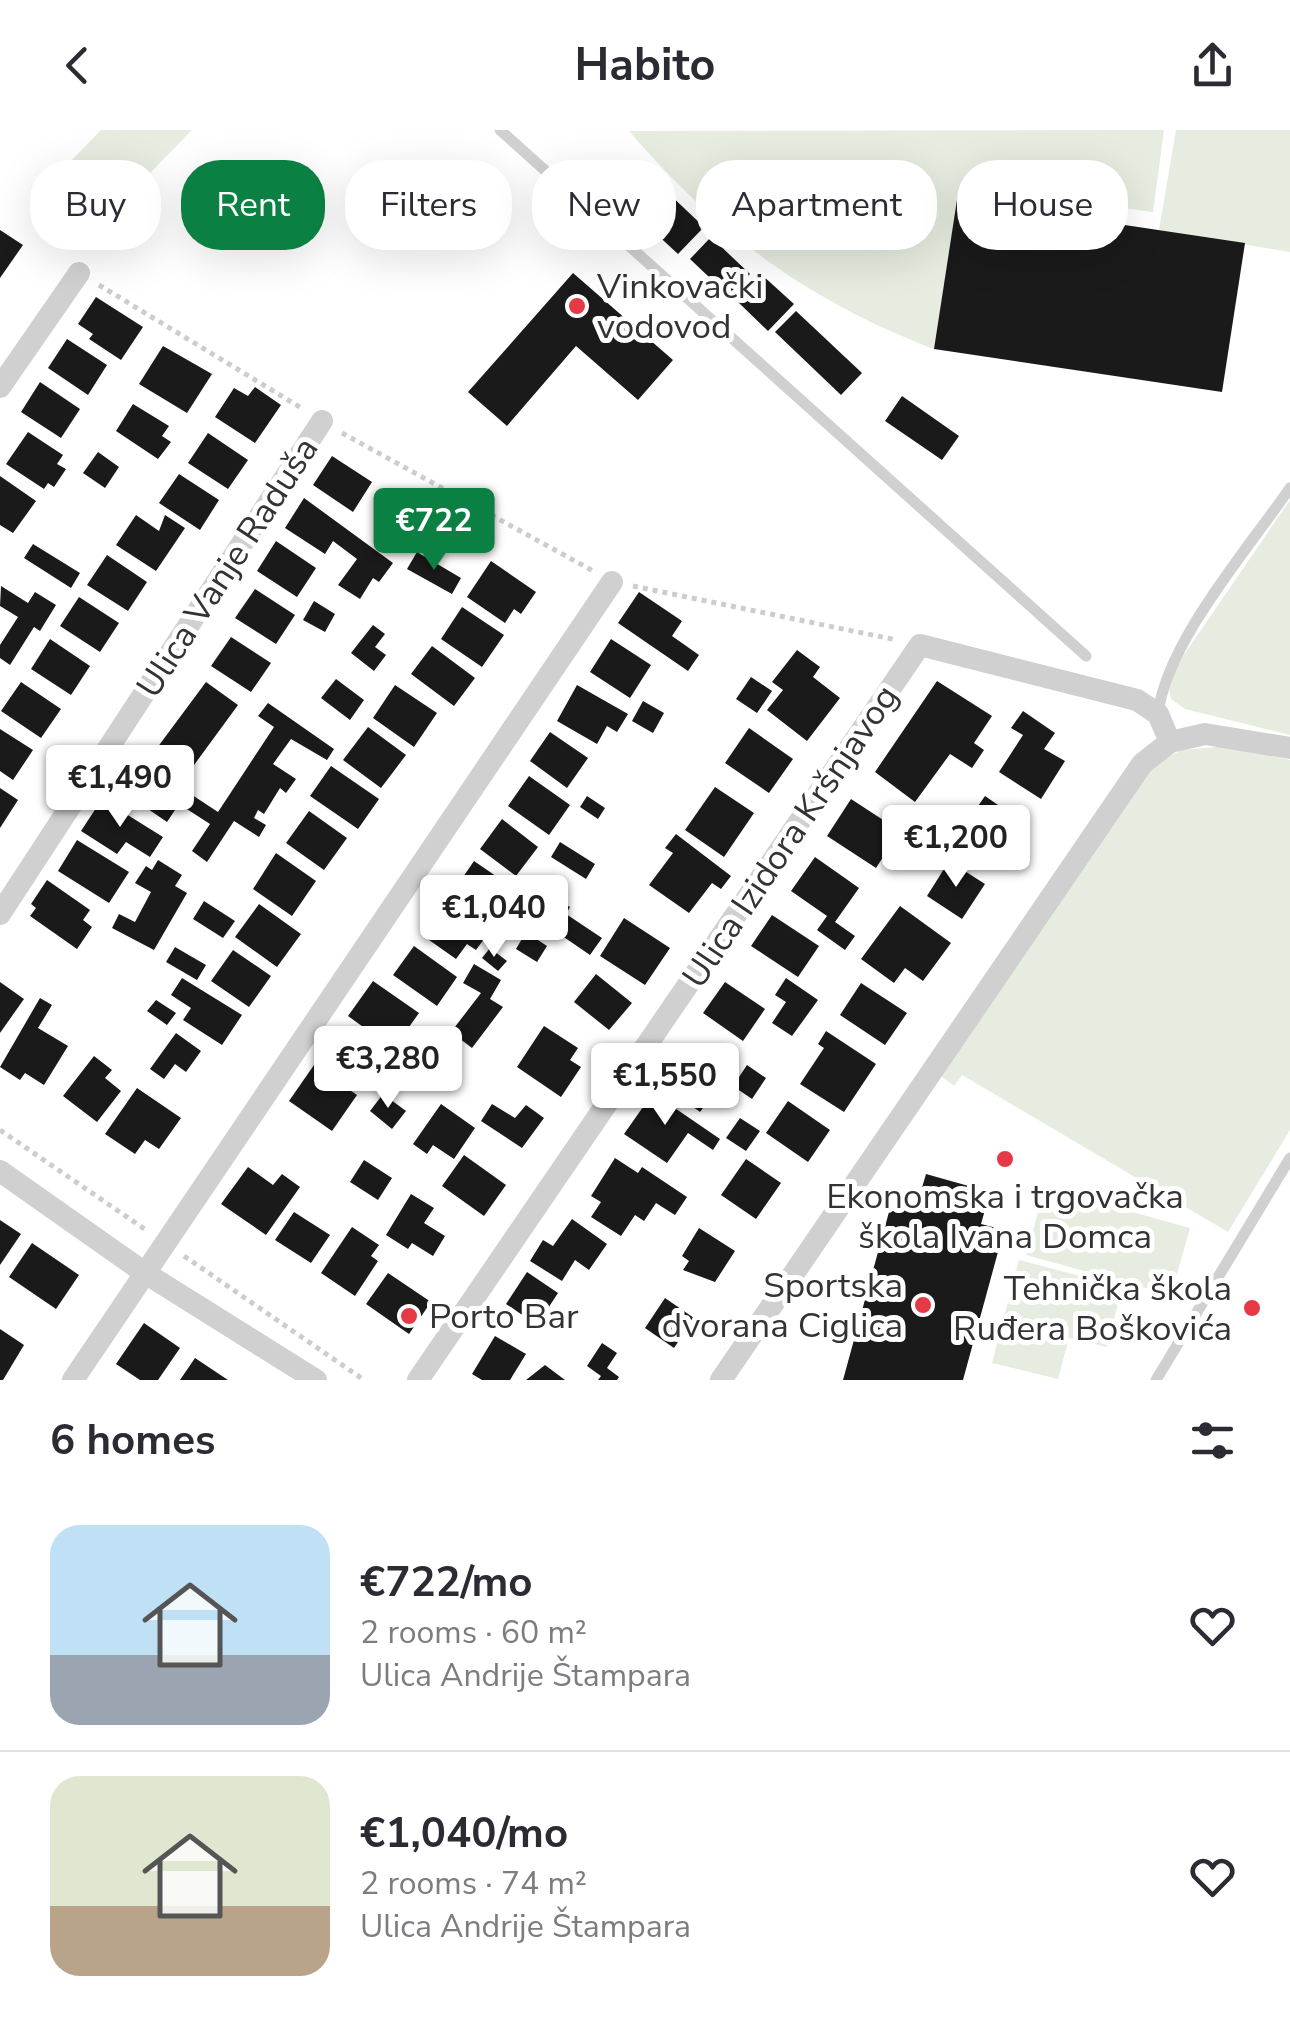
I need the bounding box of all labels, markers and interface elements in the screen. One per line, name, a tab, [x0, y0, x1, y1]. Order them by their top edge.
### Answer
text: Habito	[575, 35, 715, 96]
icon: back	[50, 38, 105, 93]
icon: share	[1185, 38, 1240, 93]
chip: Buy	[30, 160, 161, 250]
chip: Rent	[181, 160, 325, 250]
chip: Filters	[345, 160, 512, 250]
chip: New	[532, 160, 676, 250]
chip: Apartment	[696, 160, 937, 250]
chip: House	[957, 160, 1128, 250]
place label: Vinkovački vodovod	[596, 263, 763, 350]
marker: Vinkovački vodovod	[566, 295, 588, 317]
street label: Ulica Vanje Raduša	[126, 428, 329, 706]
pin: €722	[375, 488, 493, 573]
text: €722	[396, 499, 472, 542]
street label: Ulica Izidora Kršnjavog	[671, 676, 909, 997]
pin: €1,490	[39, 745, 201, 830]
text: €1,490	[68, 756, 172, 799]
pin: €1,200	[875, 805, 1037, 890]
text: €1,200	[904, 816, 1008, 859]
pin: €1,040	[413, 875, 575, 960]
text: €1,040	[442, 886, 546, 929]
pin: €3,280	[307, 1026, 469, 1111]
text: €3,280	[336, 1037, 440, 1080]
pin: €1,550	[584, 1043, 746, 1128]
text: €1,550	[613, 1054, 717, 1097]
marker: Ekonomska i trgovačka škola Ivana Domca	[994, 1148, 1016, 1170]
place label: Ekonomska i trgovačka škola Ivana Domca	[826, 1173, 1184, 1260]
place label: Sportska dvorana Ciglica	[662, 1262, 903, 1349]
place label: Tehnička škola Ruđera Boškovića	[953, 1265, 1232, 1352]
place label: Porto Bar	[429, 1293, 579, 1340]
marker: Sportska dvorana Ciglica	[912, 1294, 934, 1316]
marker: Tehnička škola Ruđera Boškovića	[1241, 1297, 1263, 1319]
marker: Porto Bar	[398, 1305, 420, 1327]
text: 6 homes	[50, 1412, 215, 1469]
icon: filters	[1185, 1413, 1240, 1468]
text: €722/mo	[360, 1554, 532, 1611]
icon: home	[130, 1565, 250, 1685]
icon: heart	[1185, 1598, 1240, 1653]
text: 2 rooms · 60 m²	[360, 1611, 587, 1654]
text: Ulica Andrije Štampara	[360, 1654, 691, 1697]
text: €1,040/mo	[360, 1805, 568, 1862]
icon: home	[130, 1816, 250, 1936]
icon: heart	[1185, 1849, 1240, 1904]
text: 2 rooms · 74 m²	[360, 1862, 587, 1905]
text: Ulica Andrije Štampara	[360, 1905, 691, 1948]

